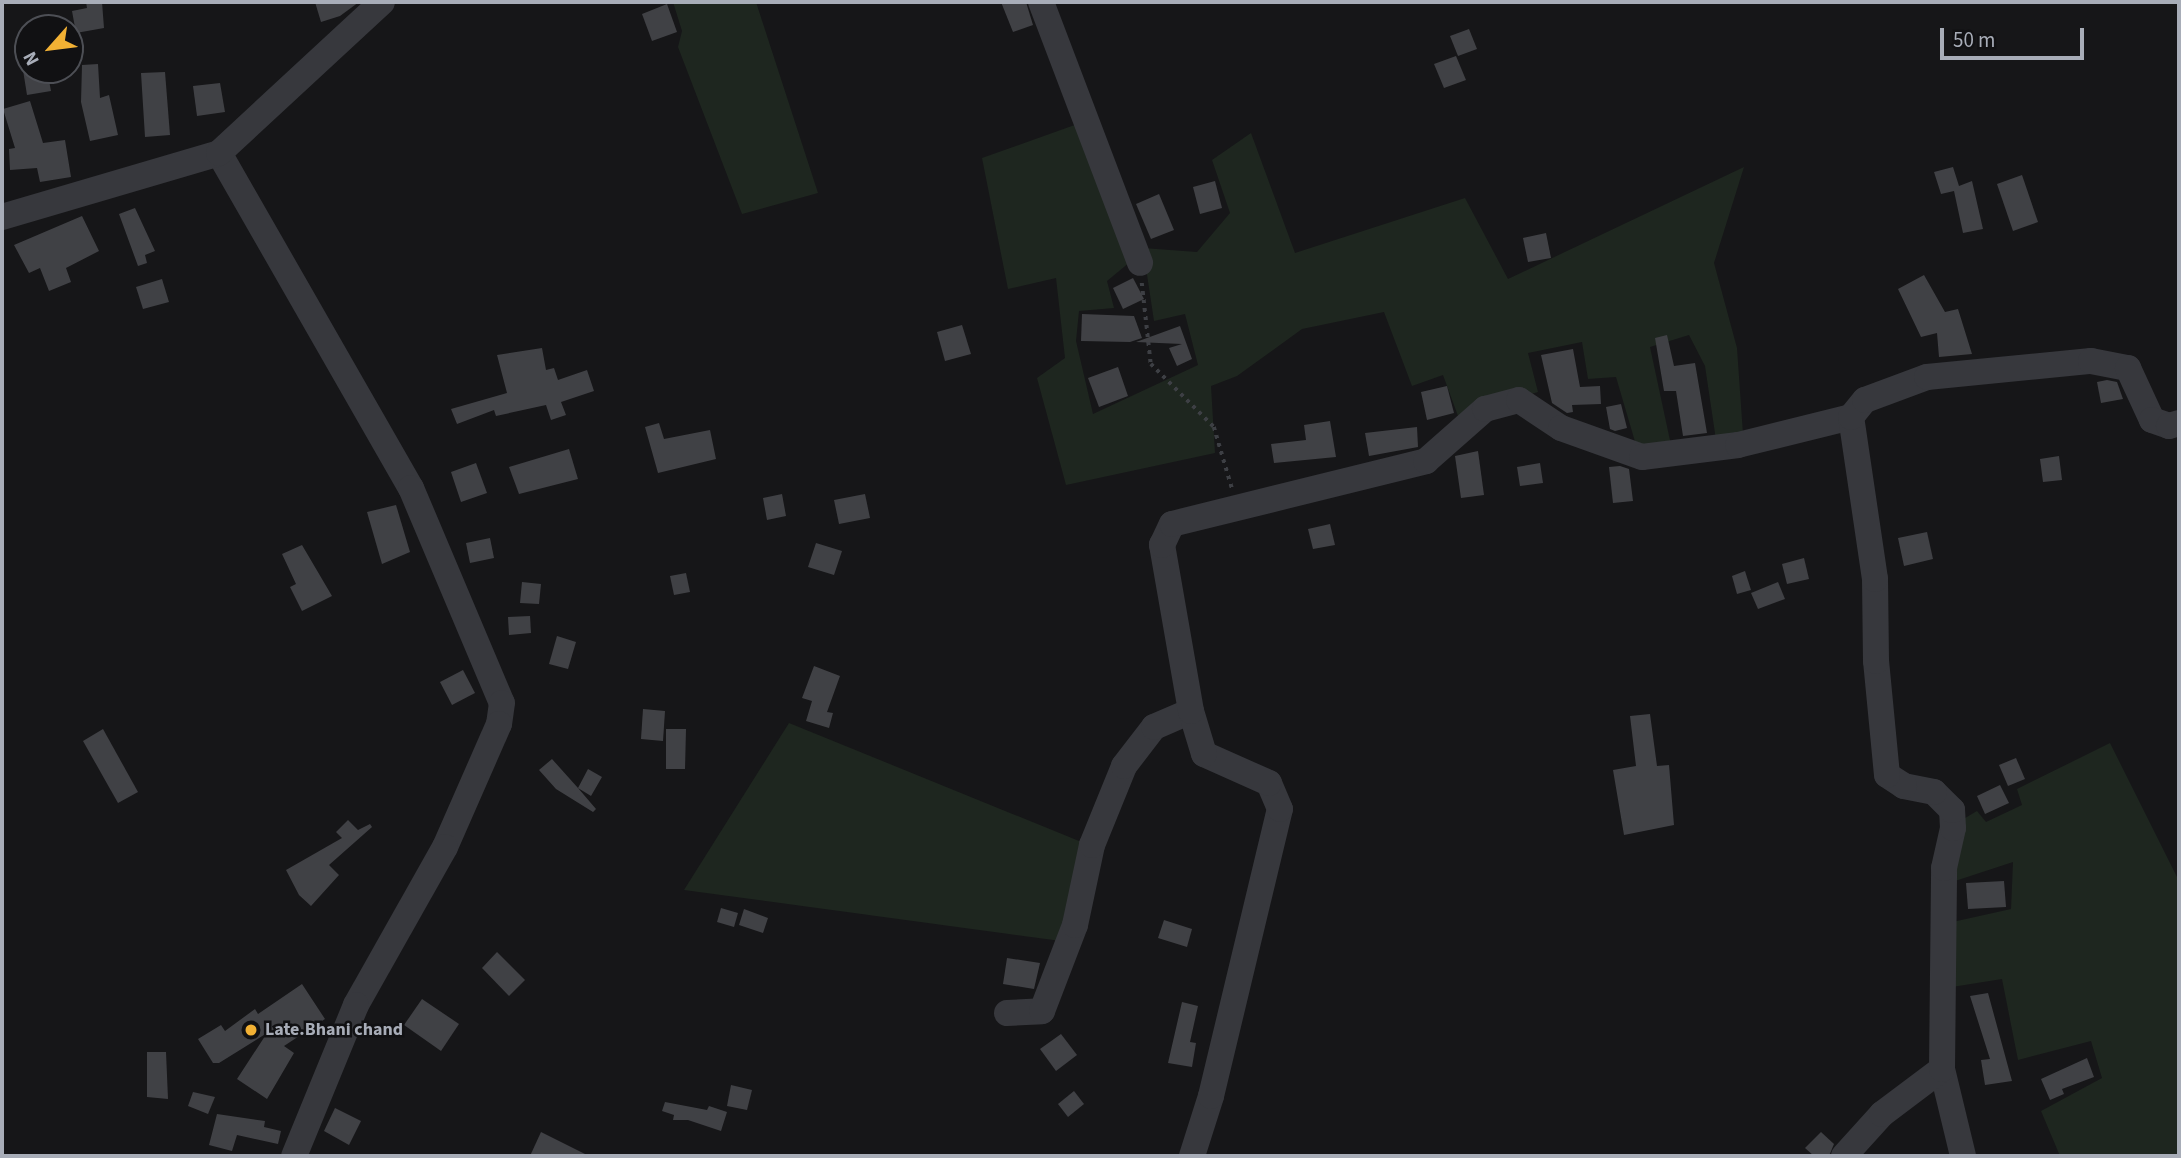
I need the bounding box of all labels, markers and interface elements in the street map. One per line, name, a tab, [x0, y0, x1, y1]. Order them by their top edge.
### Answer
north arrow	[14, 14, 84, 84]
scale bar	[1943, 14, 2086, 58]
text: 50 m	[1953, 25, 1995, 55]
text: N	[17, 46, 47, 70]
place label: Late.Bhani chand	[265, 1019, 403, 1041]
marker: Late.Bhani chand	[243, 1022, 259, 1038]

